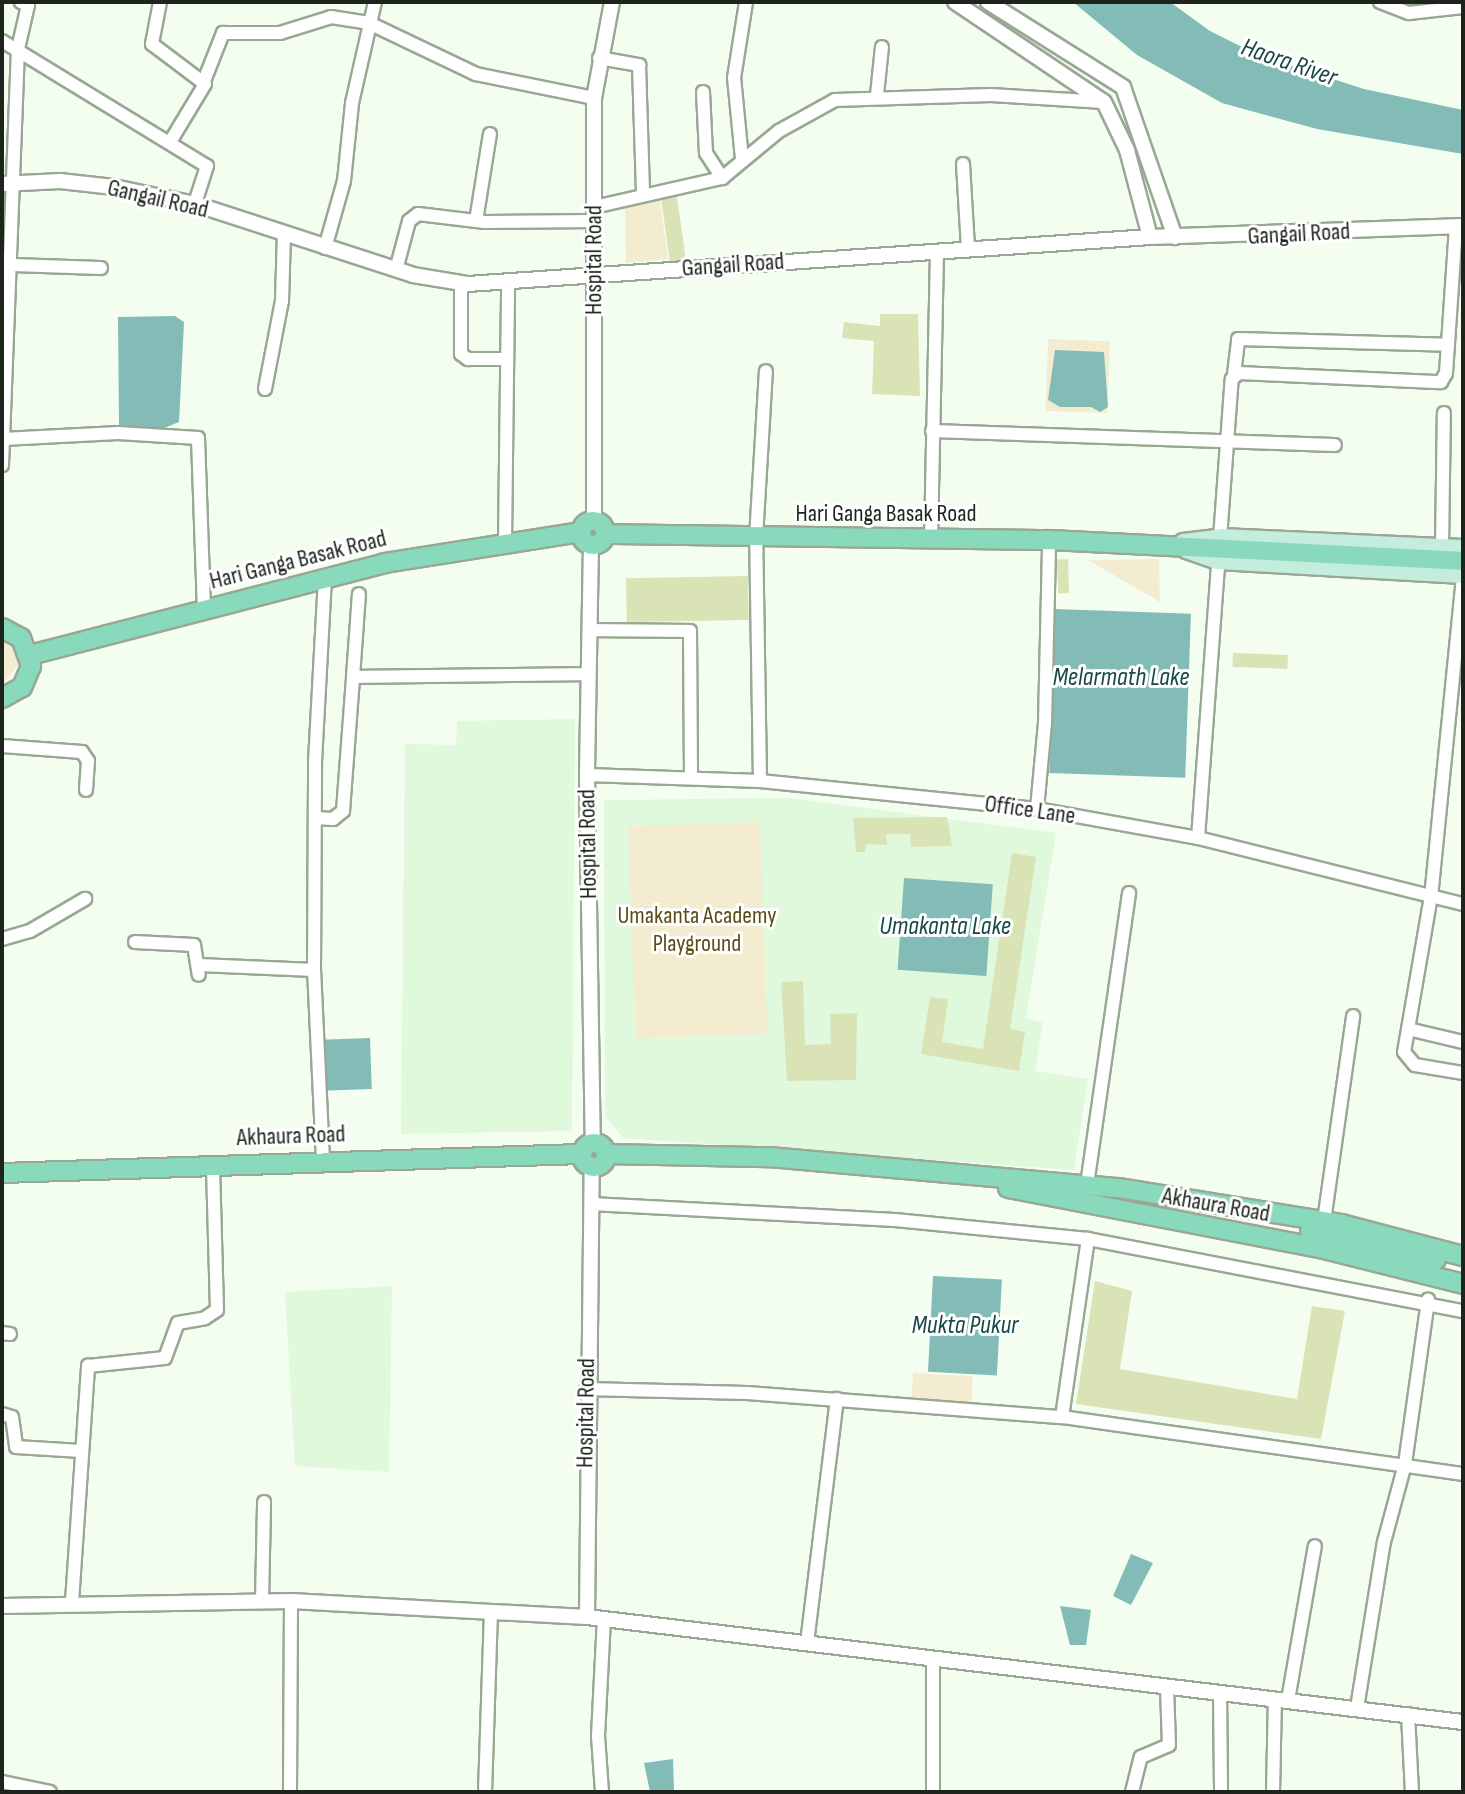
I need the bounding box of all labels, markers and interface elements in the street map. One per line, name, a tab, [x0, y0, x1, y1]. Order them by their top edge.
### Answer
water label: Haora River	[1237, 32, 1341, 94]
street label: Gangail Road	[105, 173, 211, 225]
street label: Hospital Road	[580, 205, 608, 315]
street label: Gangail Road	[1247, 217, 1351, 251]
street label: Gangail Road	[681, 247, 785, 283]
street label: Hari Ganga Basak Road	[795, 500, 977, 528]
street label: Hari Ganga Basak Road	[207, 524, 389, 596]
water label: Melarmath Lake	[1053, 662, 1189, 694]
street label: Hospital Road	[573, 789, 603, 899]
street label: Office Lane	[983, 789, 1077, 831]
park label: Umakanta Academy Playground	[617, 902, 777, 958]
water label: Umakanta Lake	[879, 911, 1011, 943]
street label: Akhaura Road	[236, 1120, 346, 1152]
street label: Akhaura Road	[1160, 1181, 1272, 1229]
water label: Mukta Pukur	[912, 1310, 1018, 1342]
street label: Hospital Road	[571, 1358, 601, 1468]

